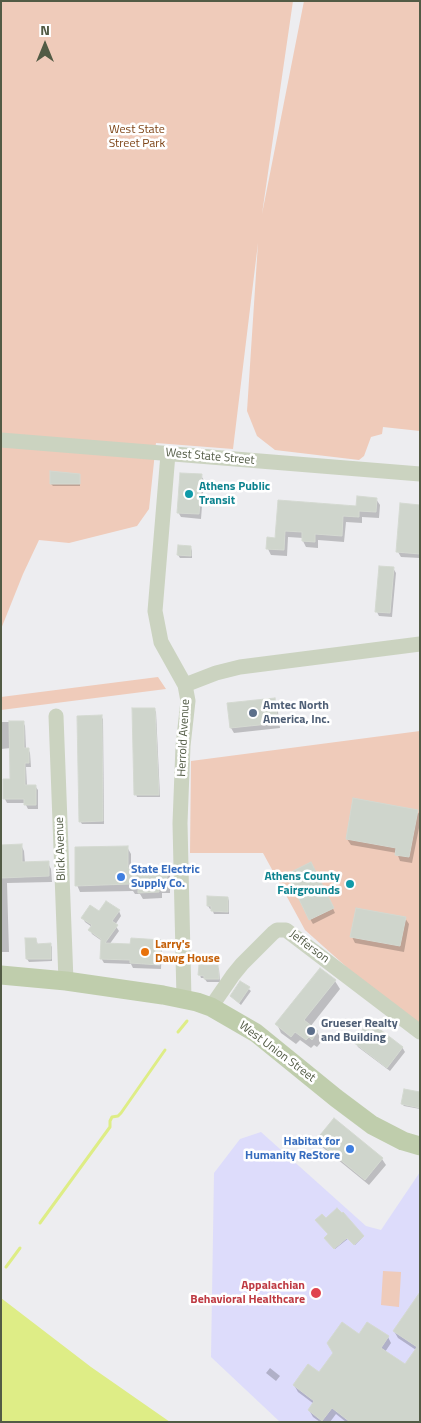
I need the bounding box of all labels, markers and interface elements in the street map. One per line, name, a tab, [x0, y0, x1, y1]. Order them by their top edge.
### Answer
text: N	[40, 19, 50, 40]
north arrow	[20, 20, 70, 70]
park label: West State Street Park	[109, 123, 165, 151]
street label: West State Street	[165, 446, 255, 468]
place label: Athens Public Transit	[199, 480, 270, 508]
marker: Athens Public Transit	[183, 488, 195, 500]
street label: Herrold Avenue	[175, 699, 193, 777]
place label: Amtec North America, Inc.	[263, 699, 330, 727]
marker: Amtec North America, Inc.	[247, 707, 259, 719]
street label: Blick Avenue	[53, 817, 69, 881]
place label: State Electric Supply Co.	[131, 863, 200, 891]
place label: Athens County Fairgrounds	[264, 870, 340, 898]
marker: State Electric Supply Co.	[115, 871, 127, 883]
marker: Athens County Fairgrounds	[344, 878, 356, 890]
street label: Jefferson	[286, 927, 332, 967]
place label: Larry's Dawg House	[155, 938, 220, 966]
marker: Larry's Dawg House	[139, 946, 151, 958]
place label: Grueser Realty and Building	[321, 1017, 398, 1045]
street label: West Union Street	[236, 1019, 318, 1085]
marker: Grueser Realty and Building	[305, 1025, 317, 1037]
place label: Habitat for Humanity ReStore	[245, 1135, 340, 1163]
marker: Habitat for Humanity ReStore	[344, 1143, 356, 1155]
place label: Appalachian Behavioral Healthcare	[190, 1279, 305, 1307]
marker: Appalachian Behavioral Healthcare	[309, 1286, 323, 1300]

